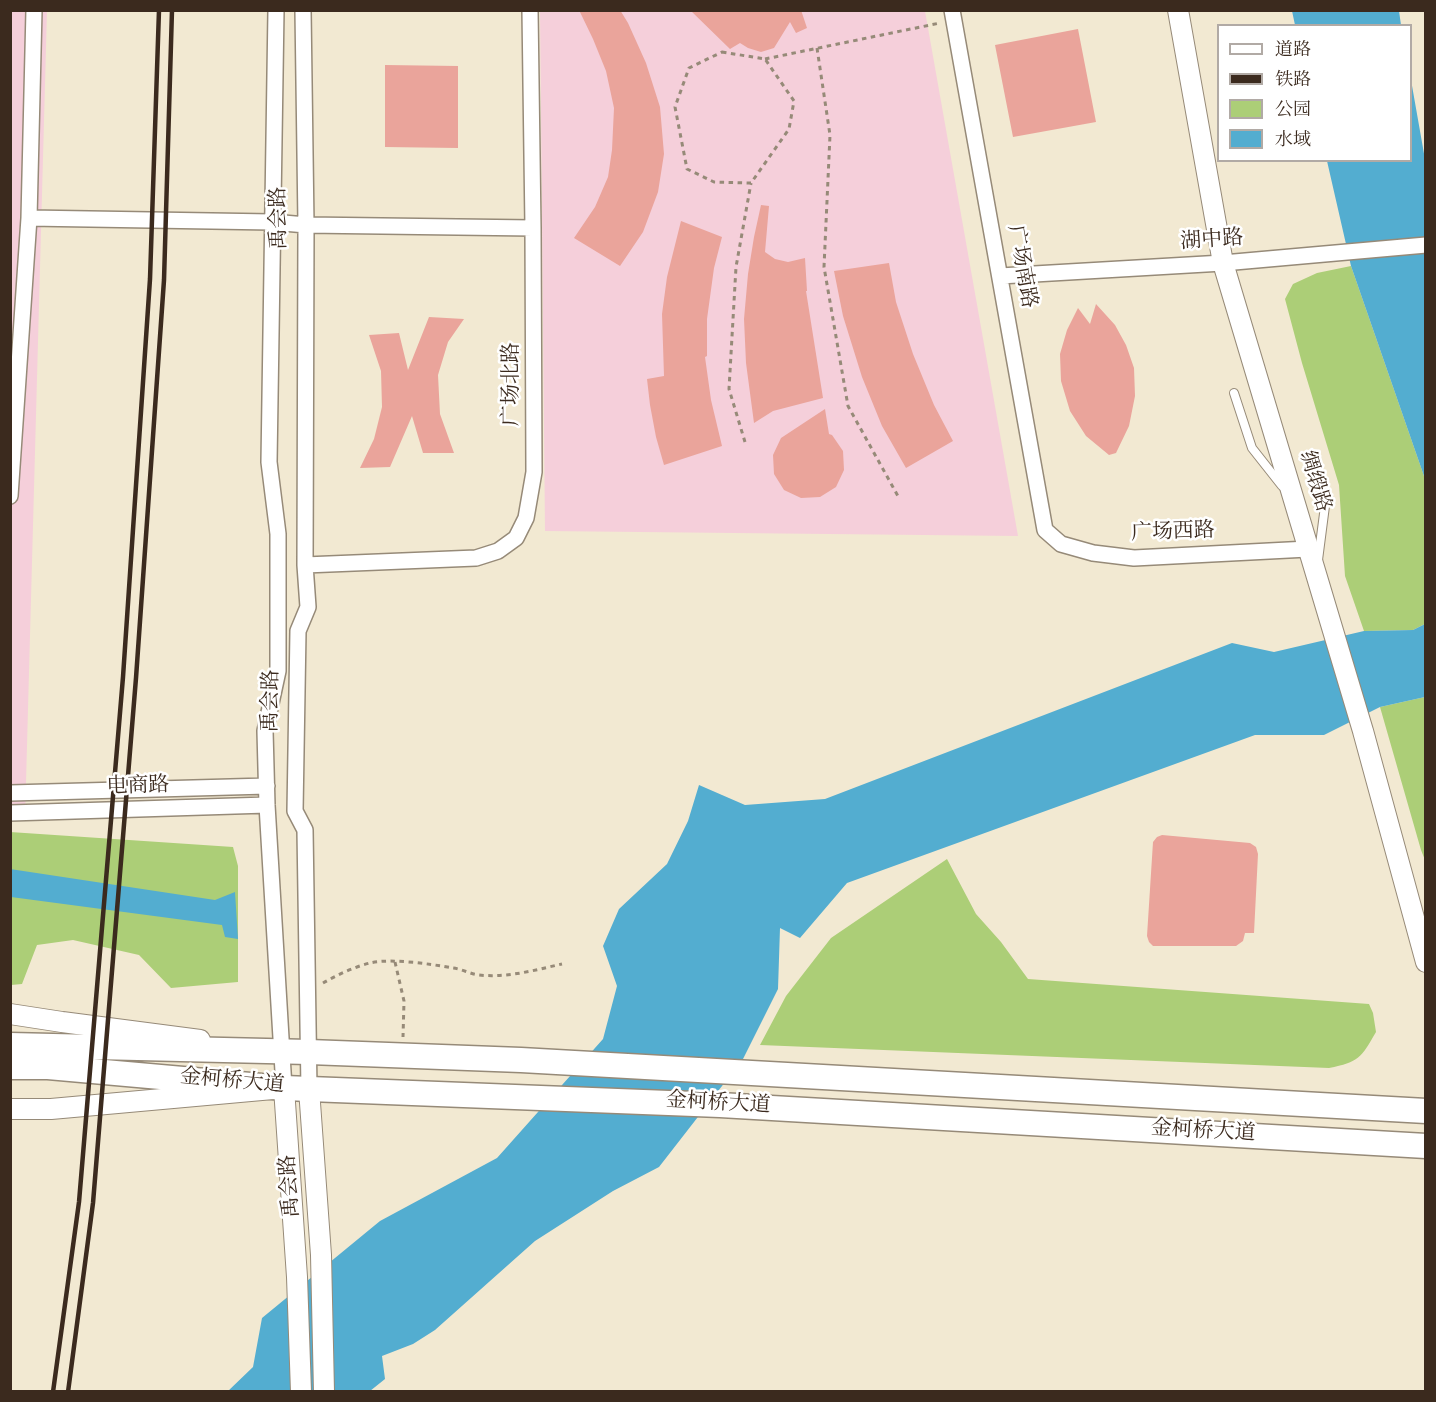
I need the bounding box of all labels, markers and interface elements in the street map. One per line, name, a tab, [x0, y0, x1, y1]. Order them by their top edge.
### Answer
legend	[1217, 24, 1412, 162]
text: 道路	[1275, 38, 1311, 64]
text: 铁路	[1275, 68, 1311, 94]
text: 公园	[1275, 98, 1311, 124]
text: 水域	[1275, 128, 1311, 154]
street label: 禹会路	[268, 186, 294, 250]
street label: 广场南路	[1000, 223, 1040, 311]
street label: 湖中路	[1180, 227, 1244, 257]
street label: 广场北路	[500, 342, 526, 426]
street label: 绸缎路	[1292, 448, 1334, 516]
street label: 广场西路	[1131, 520, 1215, 548]
street label: 禹会路	[260, 669, 286, 733]
street label: 电商路	[106, 774, 170, 802]
street label: 金柯桥大道	[179, 1066, 285, 1100]
street label: 金柯桥大道	[665, 1090, 771, 1120]
street label: 金柯桥大道	[1150, 1118, 1256, 1148]
street label: 禹会路	[277, 1154, 307, 1218]

